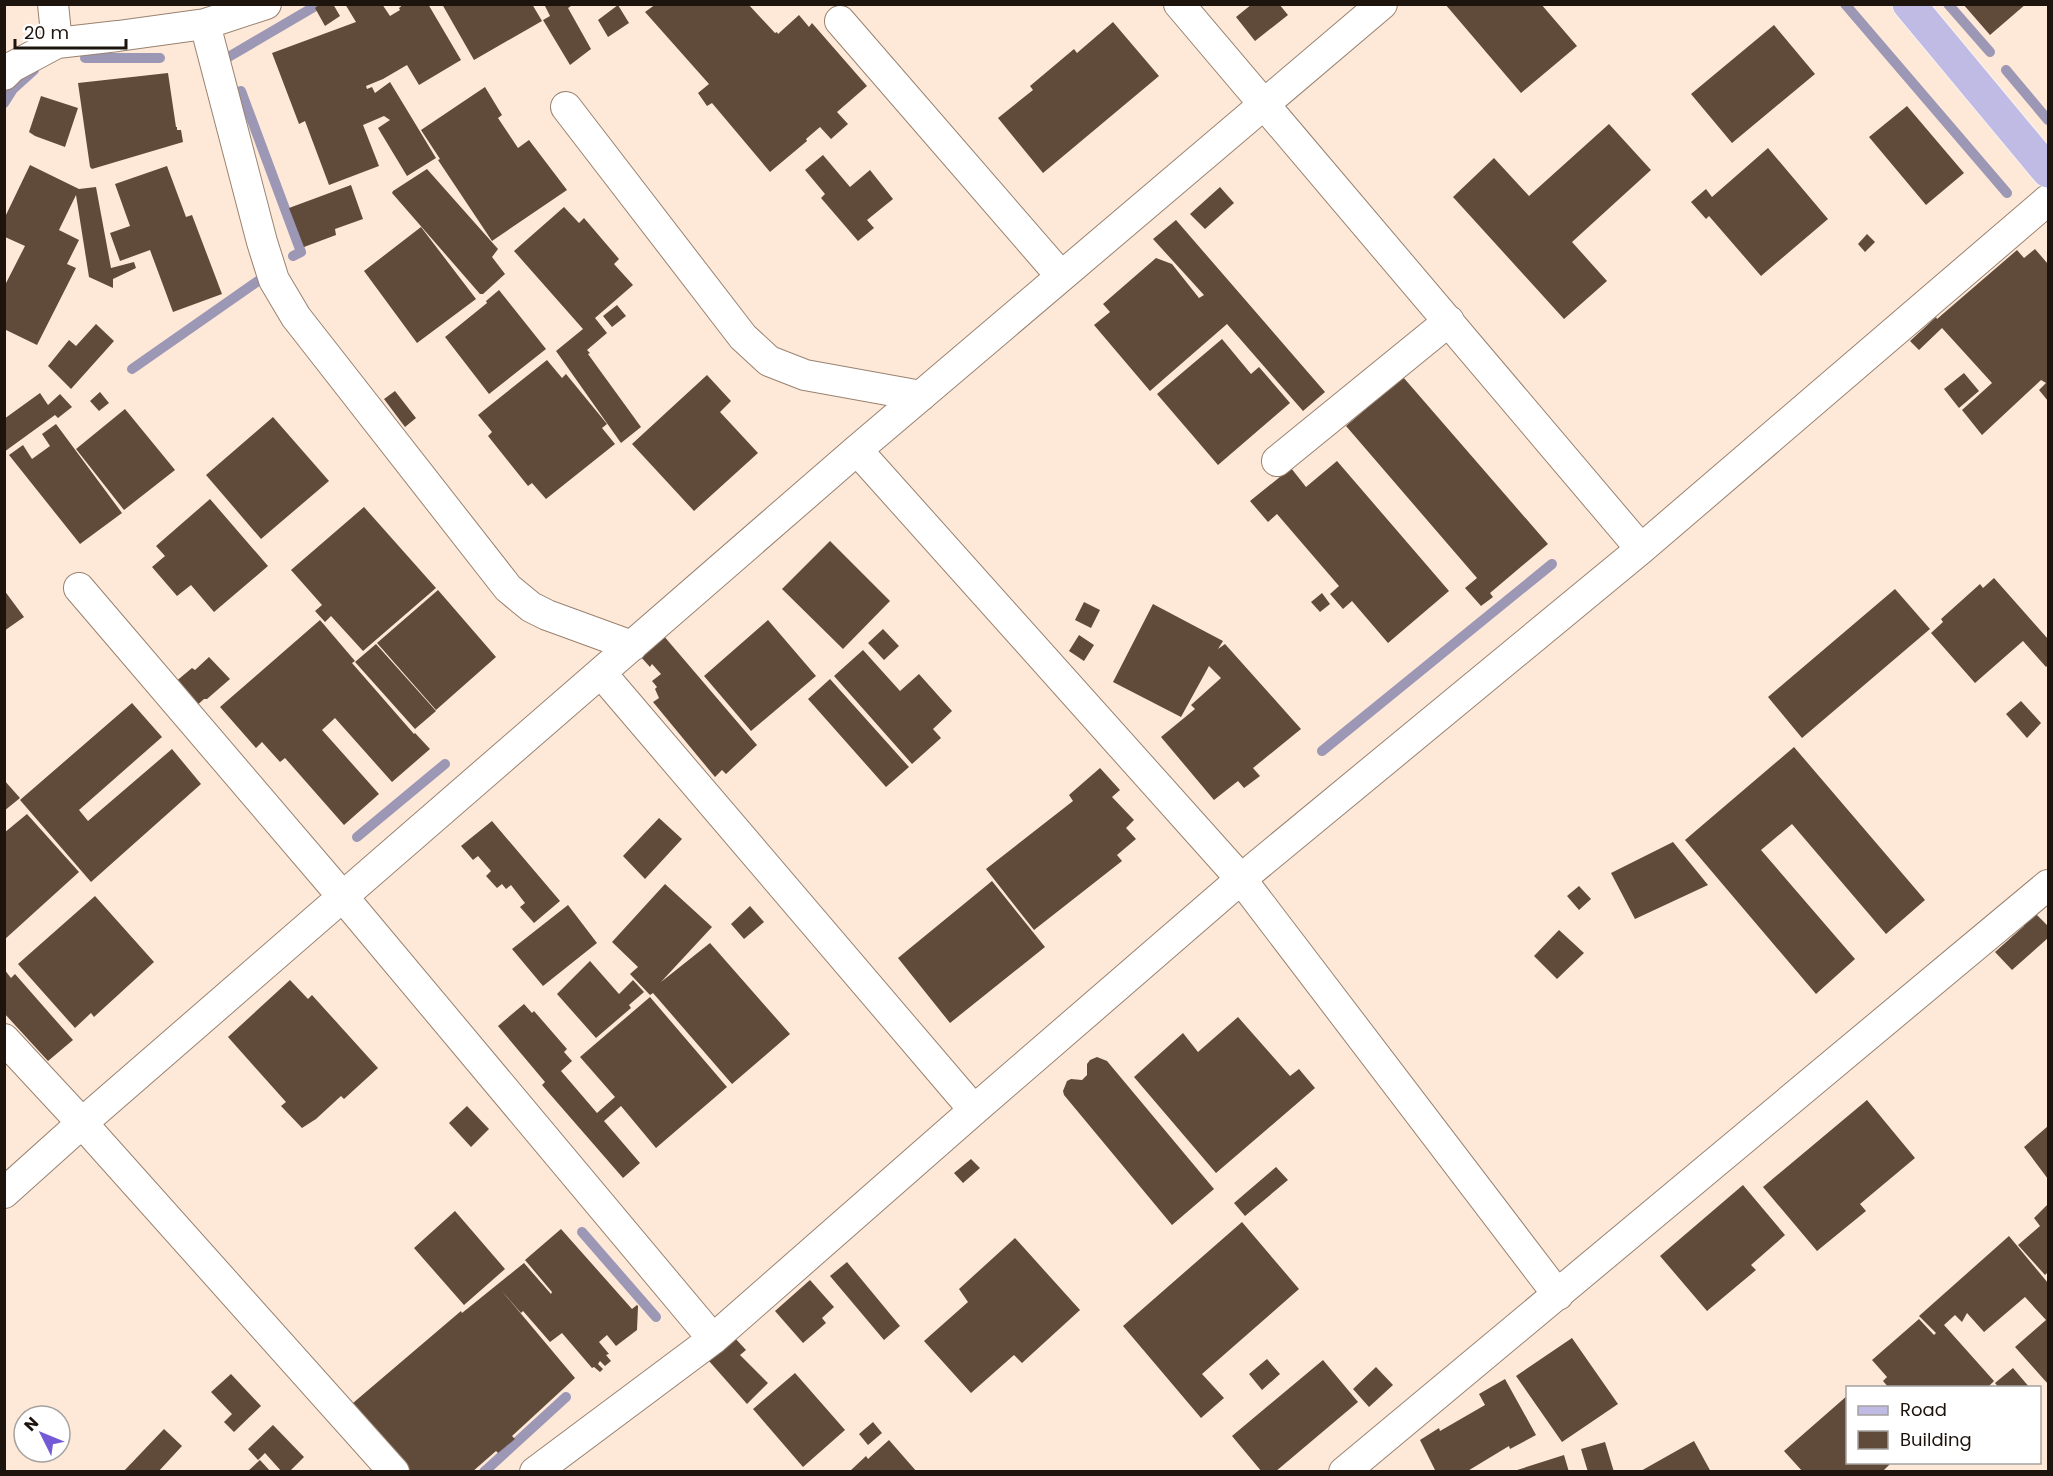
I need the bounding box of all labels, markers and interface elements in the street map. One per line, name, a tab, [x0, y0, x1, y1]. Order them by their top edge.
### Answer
scale bar	[15, 12, 126, 50]
text: 20 m	[24, 20, 69, 45]
legend	[1846, 1386, 2041, 1464]
text: Road	[1900, 1397, 1947, 1422]
north arrow	[12, 1404, 72, 1464]
text: N	[19, 1412, 44, 1436]
text: Building	[1900, 1427, 1972, 1452]

